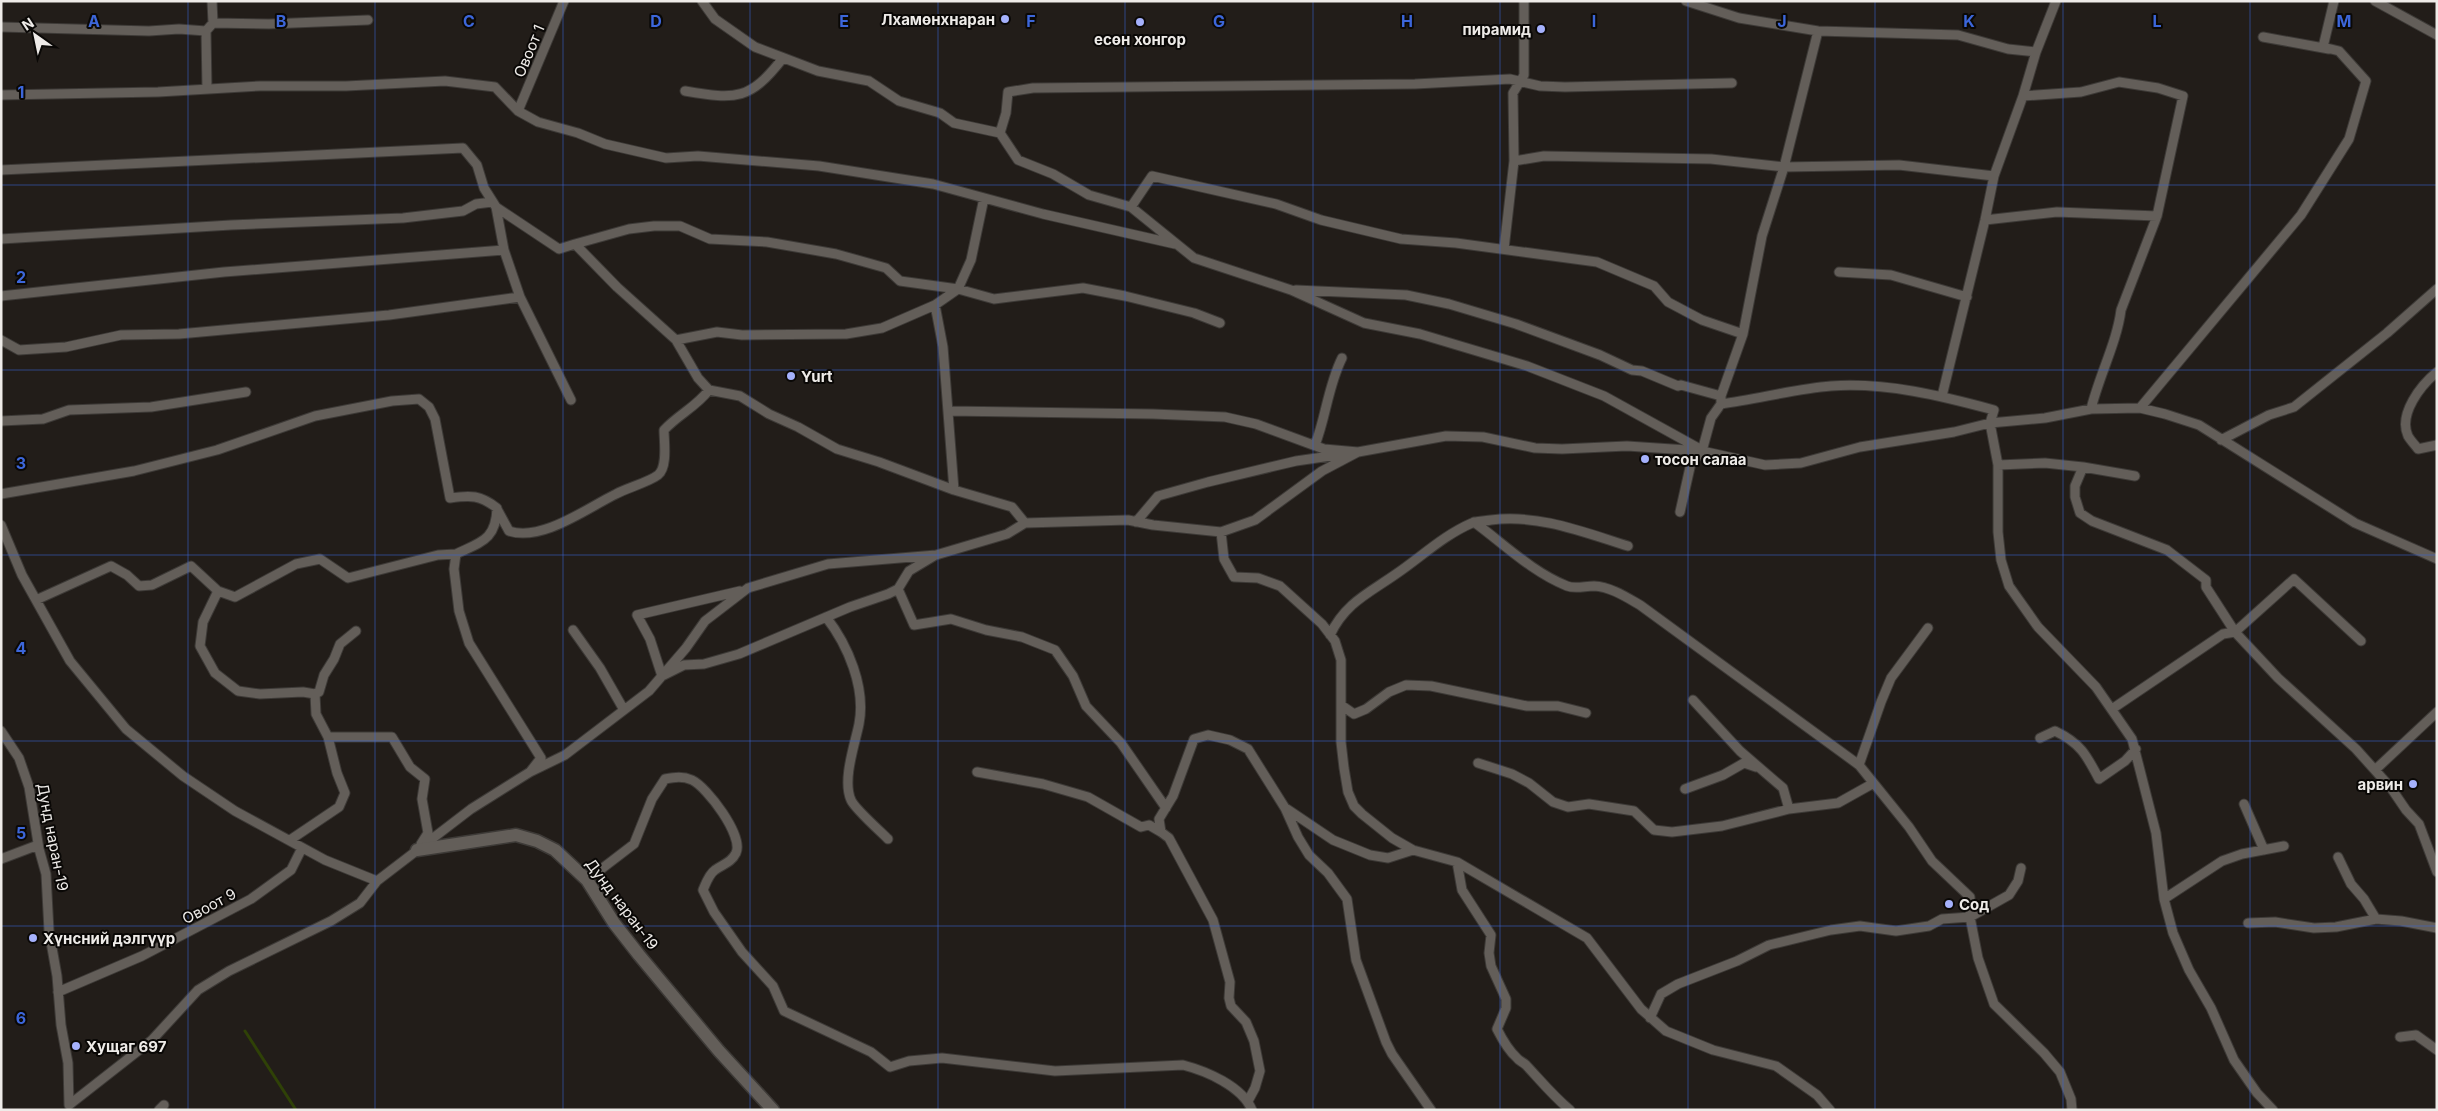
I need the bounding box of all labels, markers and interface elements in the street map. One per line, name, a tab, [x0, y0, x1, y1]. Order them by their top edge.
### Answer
north arrow	[10, 10, 60, 60]
place label: Лхамөнхнаран	[881, 10, 995, 29]
text: A	[88, 11, 100, 31]
text: B	[276, 11, 286, 31]
text: C	[463, 11, 475, 31]
text: D	[650, 11, 662, 31]
text: E	[839, 11, 849, 31]
text: F	[1026, 11, 1036, 31]
text: G	[1213, 11, 1225, 31]
text: H	[1401, 11, 1413, 31]
text: I	[1592, 11, 1596, 31]
text: J	[1777, 11, 1787, 31]
text: K	[1963, 11, 1975, 31]
text: L	[2152, 11, 2162, 31]
text: M	[2337, 11, 2351, 31]
marker: Лхамөнхнаран	[999, 13, 1011, 25]
text: N	[19, 14, 37, 34]
marker: есөн хонгор	[1134, 16, 1146, 28]
place label: пирамид	[1463, 20, 1531, 39]
street label: Овоот 1	[509, 22, 549, 80]
marker: пирамид	[1535, 23, 1547, 35]
place label: есөн хонгор	[1094, 30, 1186, 49]
text: 1	[18, 82, 24, 102]
text: 2	[16, 267, 26, 287]
place label: Yurt	[801, 367, 833, 386]
marker: Yurt	[785, 370, 797, 382]
place label: тосон салаа	[1655, 450, 1747, 469]
text: 3	[16, 453, 26, 473]
marker: тосон салаа	[1639, 453, 1651, 465]
text: 4	[16, 638, 27, 658]
place label: арвин	[2358, 775, 2403, 794]
marker: арвин	[2407, 778, 2419, 790]
street label: Дунд наран-19	[33, 781, 73, 893]
text: 5	[16, 823, 26, 843]
street label: Дунд наран-19	[581, 855, 663, 953]
street label: Овоот 9	[179, 884, 239, 928]
place label: Сод	[1959, 895, 1989, 914]
marker: Сод	[1943, 898, 1955, 910]
place label: Хүнсний дэлгүүр	[43, 929, 175, 948]
marker: Хүнсний дэлгүүр	[27, 932, 39, 944]
text: 6	[16, 1008, 26, 1028]
place label: Хущаг 697	[86, 1037, 167, 1056]
marker: Хущаг 697	[70, 1040, 82, 1052]

